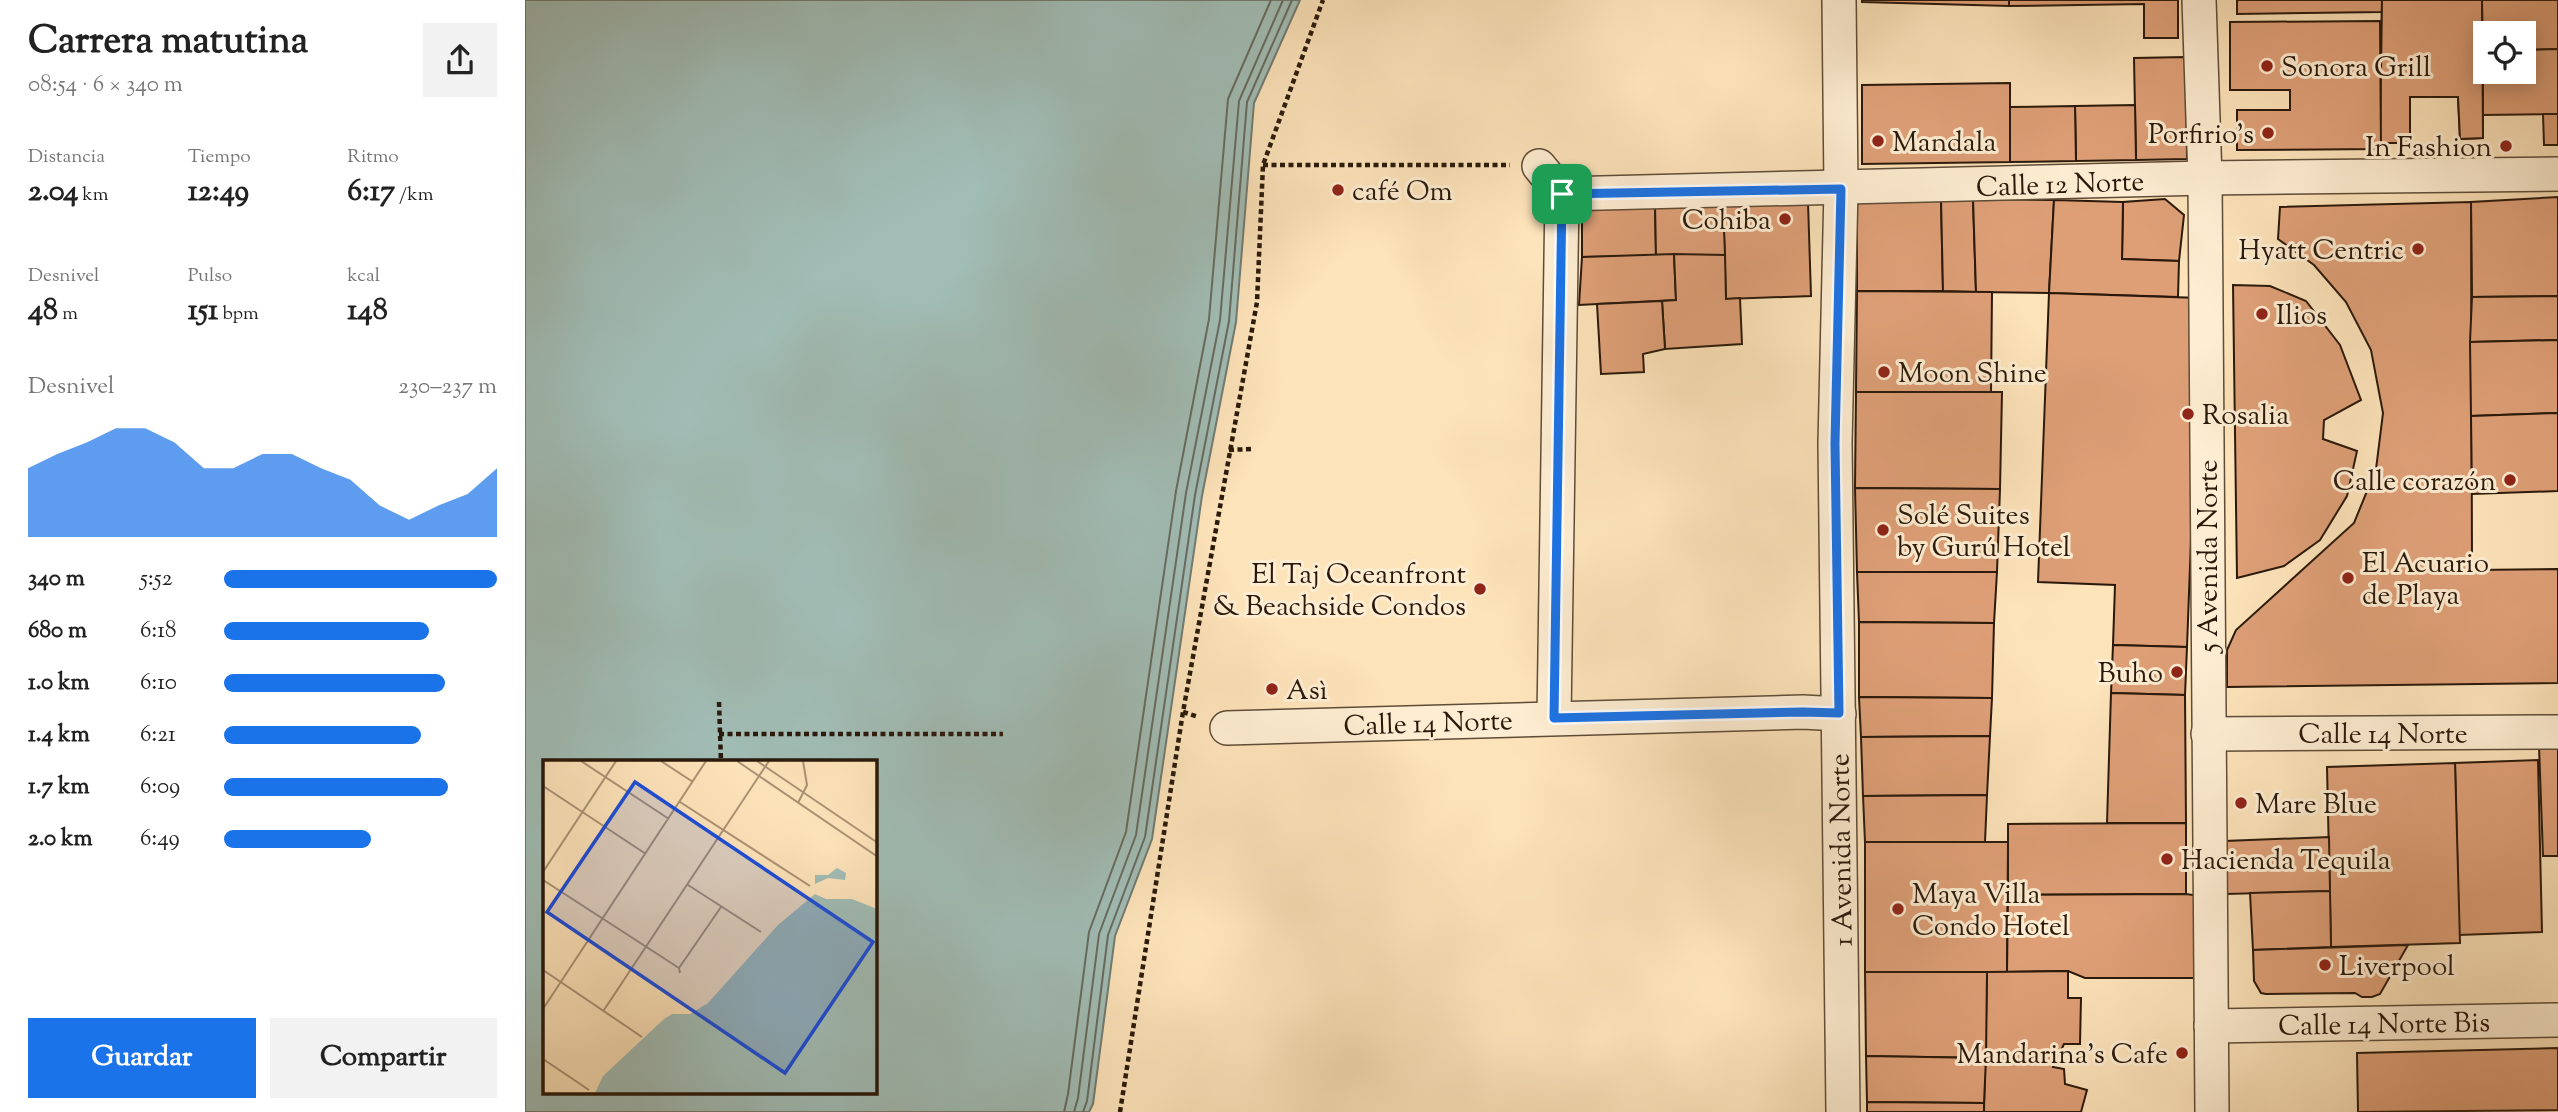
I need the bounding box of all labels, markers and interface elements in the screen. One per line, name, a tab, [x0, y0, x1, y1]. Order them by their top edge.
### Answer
text: Carrera matutina	[28, 16, 308, 70]
map controls	[2473, 21, 2536, 84]
button: locate	[2473, 21, 2536, 84]
button: share	[423, 23, 497, 97]
place label: Sonora Grill	[2281, 49, 2431, 89]
marker: Sonora Grill	[2259, 58, 2275, 74]
text: 08:54 · 6 × 340 m	[28, 69, 183, 102]
place label: Porfirio's	[2148, 116, 2254, 156]
place label: Mandala	[1892, 124, 1996, 164]
marker: Porfirio's	[2260, 125, 2276, 141]
place label: In Fashion	[2365, 129, 2492, 169]
marker: Mandala	[1870, 133, 1886, 149]
marker: In Fashion	[2498, 138, 2514, 154]
text: Distancia	[28, 144, 105, 171]
text: Tiempo	[188, 144, 251, 171]
text: Ritmo	[347, 144, 399, 171]
street label: Calle 12 Norte	[1975, 163, 2145, 209]
pin	[1532, 164, 1592, 224]
text: 2.04	[28, 171, 78, 214]
text: 12:49	[188, 171, 249, 214]
text: 6:17	[347, 171, 395, 214]
place label: café Om	[1352, 173, 1453, 213]
icon: arrive	[1543, 175, 1581, 213]
text: km	[78, 182, 108, 209]
text: /km	[395, 182, 433, 209]
marker: café Om	[1330, 182, 1346, 198]
place label: Cohiba	[1682, 202, 1771, 242]
marker: Cohiba	[1777, 211, 1793, 227]
place label: Hyatt Centric	[2239, 232, 2404, 272]
marker: Hyatt Centric	[2410, 241, 2426, 257]
text: Desnivel	[28, 263, 99, 290]
text: Pulso	[188, 263, 232, 290]
text: kcal	[347, 263, 380, 290]
text: 48	[28, 290, 58, 333]
text: 151	[188, 290, 218, 333]
text: 148	[347, 290, 388, 333]
place label: Ilios	[2276, 297, 2327, 337]
text: m	[58, 301, 78, 328]
text: bpm	[218, 301, 259, 328]
marker: Ilios	[2254, 306, 2270, 322]
place label: Moon Shine	[1898, 355, 2047, 395]
marker: Moon Shine	[1876, 364, 1892, 380]
text: Desnivel	[28, 371, 114, 404]
text: 230–237 m	[398, 371, 497, 404]
place label: Rosalia	[2202, 397, 2289, 437]
marker: Rosalia	[2180, 406, 2196, 422]
street label: 5 Avenida Norte	[2190, 459, 2230, 655]
place label: Calle corazón	[2333, 463, 2496, 503]
marker: Calle corazón	[2502, 472, 2518, 488]
place label: Solé Suites by Gurú Hotel	[1897, 497, 2071, 569]
marker: Solé Suites by Gurú Hotel	[1875, 522, 1891, 538]
place label: El Acuario de Playa	[2362, 545, 2489, 617]
place label: El Taj Oceanfront & Beachside Condos	[1213, 556, 1466, 628]
text: 340 m	[28, 563, 85, 596]
text: 5:52	[140, 563, 172, 596]
marker: El Acuario de Playa	[2340, 570, 2356, 586]
marker: El Taj Oceanfront & Beachside Condos	[1472, 581, 1488, 597]
text: 680 m	[28, 615, 87, 648]
text: 6:18	[140, 615, 177, 648]
place label: Buho	[2098, 655, 2163, 695]
marker: Buho	[2169, 664, 2185, 680]
text: 1.0 km	[28, 667, 90, 700]
text: 6:10	[140, 667, 177, 700]
place label: Asì	[1286, 672, 1328, 712]
marker: Asì	[1264, 681, 1280, 697]
street label: Calle 14 Norte	[1343, 702, 1513, 748]
street label: Calle 14 Norte	[2298, 716, 2468, 756]
text: 1.4 km	[28, 719, 90, 752]
text: 6:21	[140, 719, 176, 752]
street label: 1 Avenida Norte	[1821, 753, 1865, 947]
inset map	[543, 760, 877, 1094]
text: 1.7 km	[28, 771, 90, 804]
text: 6:09	[140, 771, 180, 804]
place label: Mare Blue	[2255, 786, 2377, 826]
marker: Mare Blue	[2233, 795, 2249, 811]
text: 2.0 km	[28, 823, 93, 856]
text: 6:49	[140, 823, 180, 856]
place label: Hacienda Tequila	[2181, 842, 2391, 882]
marker: Hacienda Tequila	[2159, 851, 2175, 867]
place label: Maya Villa Condo Hotel	[1912, 876, 2070, 948]
marker: Maya Villa Condo Hotel	[1890, 901, 1906, 917]
place label: Liverpool	[2339, 948, 2455, 988]
marker: Liverpool	[2317, 957, 2333, 973]
street label: Calle 14 Norte Bis	[2278, 1004, 2490, 1048]
button: Guardar	[28, 1018, 256, 1098]
button: Compartir	[270, 1018, 497, 1098]
place label: Mandarina's Cafe	[1956, 1036, 2168, 1076]
marker: Mandarina's Cafe	[2174, 1045, 2190, 1061]

